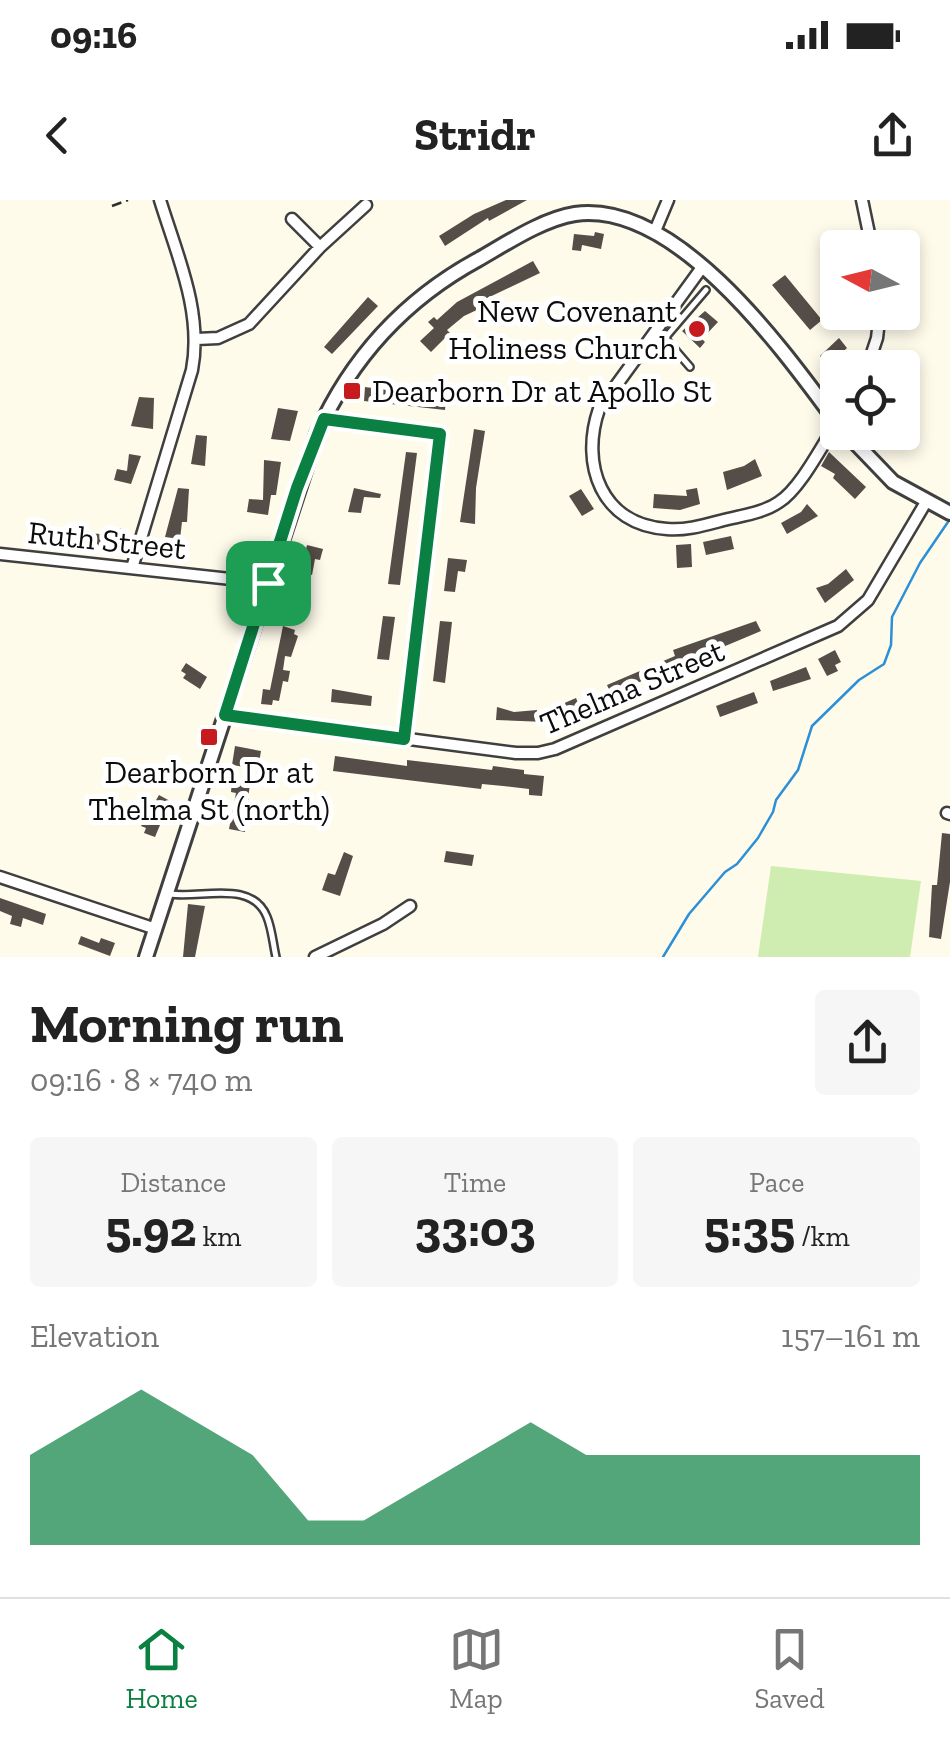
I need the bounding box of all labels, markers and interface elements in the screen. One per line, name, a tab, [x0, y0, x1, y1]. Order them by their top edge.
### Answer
text: 09:16	[50, 12, 137, 58]
icon: back	[30, 108, 85, 163]
text: Stridr	[414, 108, 536, 162]
icon: share	[865, 108, 920, 163]
north arrow	[820, 230, 920, 330]
map controls	[820, 230, 920, 450]
place label: New Covenant Holiness Church	[448, 292, 677, 367]
marker: New Covenant Holiness Church	[686, 318, 708, 340]
button: locate	[820, 350, 920, 450]
place label: Dearborn Dr at Apollo St	[372, 372, 712, 410]
marker: Dearborn Dr at Apollo St	[341, 380, 363, 402]
street label: Ruth Street	[26, 513, 188, 567]
pin	[226, 541, 311, 626]
icon: arrive	[241, 556, 296, 611]
street label: Thelma Street	[534, 631, 730, 743]
marker: Dearborn Dr at Thelma St (north)	[198, 726, 220, 748]
place label: Dearborn Dr at Thelma St (north)	[88, 753, 330, 828]
text: Morning run	[30, 990, 344, 1056]
button: share	[815, 990, 920, 1095]
text: 09:16 · 8 × 740 m	[30, 1061, 252, 1099]
text: Distance	[120, 1166, 226, 1199]
text: Time	[444, 1166, 506, 1199]
text: Pace	[749, 1166, 804, 1199]
text: 5.92	[105, 1199, 196, 1259]
text: 33:03	[414, 1199, 536, 1259]
text: 5:35	[704, 1199, 795, 1259]
text: km	[196, 1220, 241, 1253]
text: /km	[795, 1220, 850, 1253]
text: Elevation	[30, 1317, 159, 1355]
text: 157–161 m	[781, 1317, 920, 1355]
tab: Home	[125, 1622, 198, 1715]
tab: Map	[449, 1622, 504, 1715]
tab: Saved	[754, 1622, 825, 1715]

